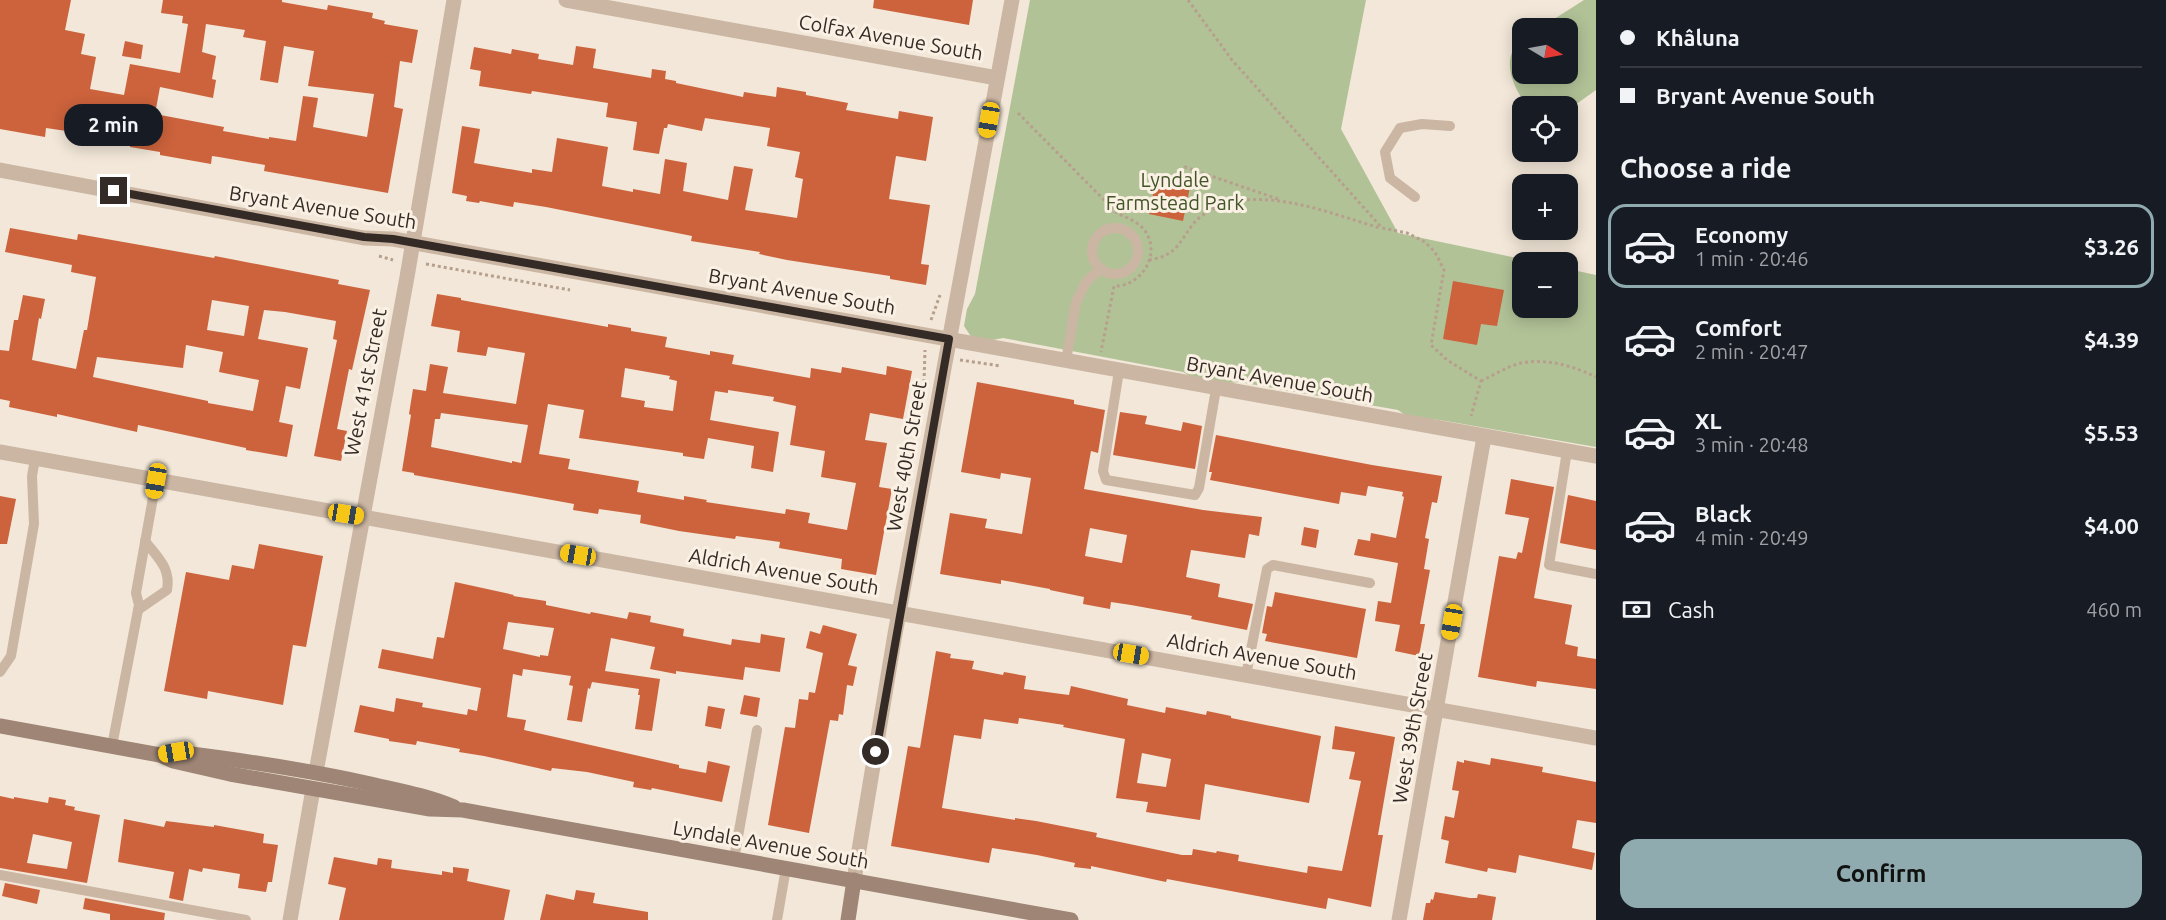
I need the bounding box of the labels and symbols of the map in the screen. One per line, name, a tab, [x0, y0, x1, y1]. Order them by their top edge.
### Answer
street label: Colfax Avenue South	[797, 9, 985, 65]
north arrow	[1512, 18, 1578, 84]
car	[977, 101, 1001, 139]
callout: 2 min	[64, 104, 164, 146]
park label: Lyndale Farmstead Park	[1106, 168, 1244, 214]
route end	[100, 177, 127, 204]
street label: Bryant Avenue South	[228, 181, 418, 233]
street label: Bryant Avenue South	[707, 263, 897, 319]
street label: West 41st Street	[339, 306, 391, 458]
street label: Bryant Avenue South	[1185, 351, 1375, 407]
street label: West 40th Street	[881, 379, 931, 533]
car	[144, 462, 168, 500]
car	[327, 502, 365, 526]
car	[559, 543, 597, 567]
street label: Aldrich Avenue South	[687, 543, 881, 599]
car	[1440, 603, 1464, 641]
street label: Aldrich Avenue South	[1165, 628, 1359, 684]
car	[1112, 642, 1150, 666]
street label: West 39th Street	[1387, 651, 1437, 805]
route start	[862, 738, 889, 765]
car	[157, 740, 195, 764]
street label: Lyndale Avenue South	[671, 815, 871, 873]

